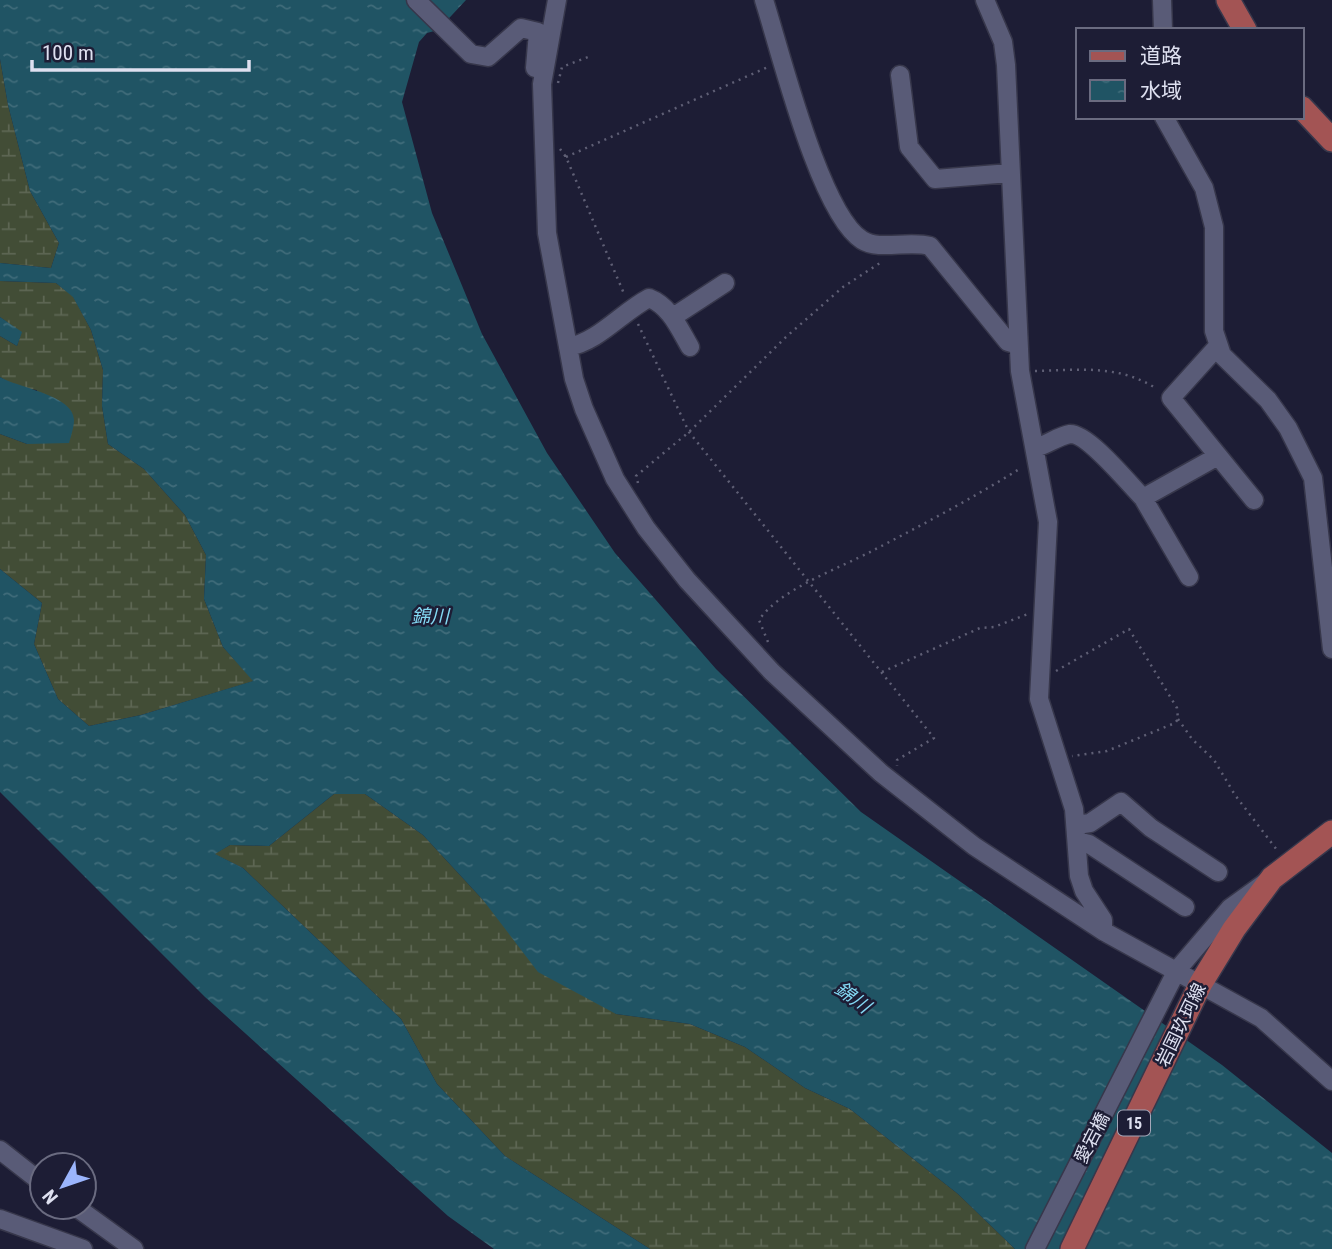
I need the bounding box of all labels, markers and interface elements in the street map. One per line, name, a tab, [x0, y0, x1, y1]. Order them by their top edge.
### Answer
scale bar	[32, 28, 248, 72]
legend	[1076, 28, 1304, 119]
text: 100 m	[42, 41, 94, 65]
text: 道路	[1140, 44, 1182, 68]
text: 水域	[1140, 79, 1182, 103]
water label: 錦川	[411, 605, 451, 628]
water label: 錦川	[831, 977, 876, 1019]
street label: 岩国玖珂線	[1151, 980, 1210, 1070]
street label: 愛宕橋	[1070, 1109, 1113, 1167]
road number: 15	[1118, 1110, 1150, 1135]
north arrow	[28, 1151, 98, 1221]
text: N	[38, 1185, 63, 1208]

